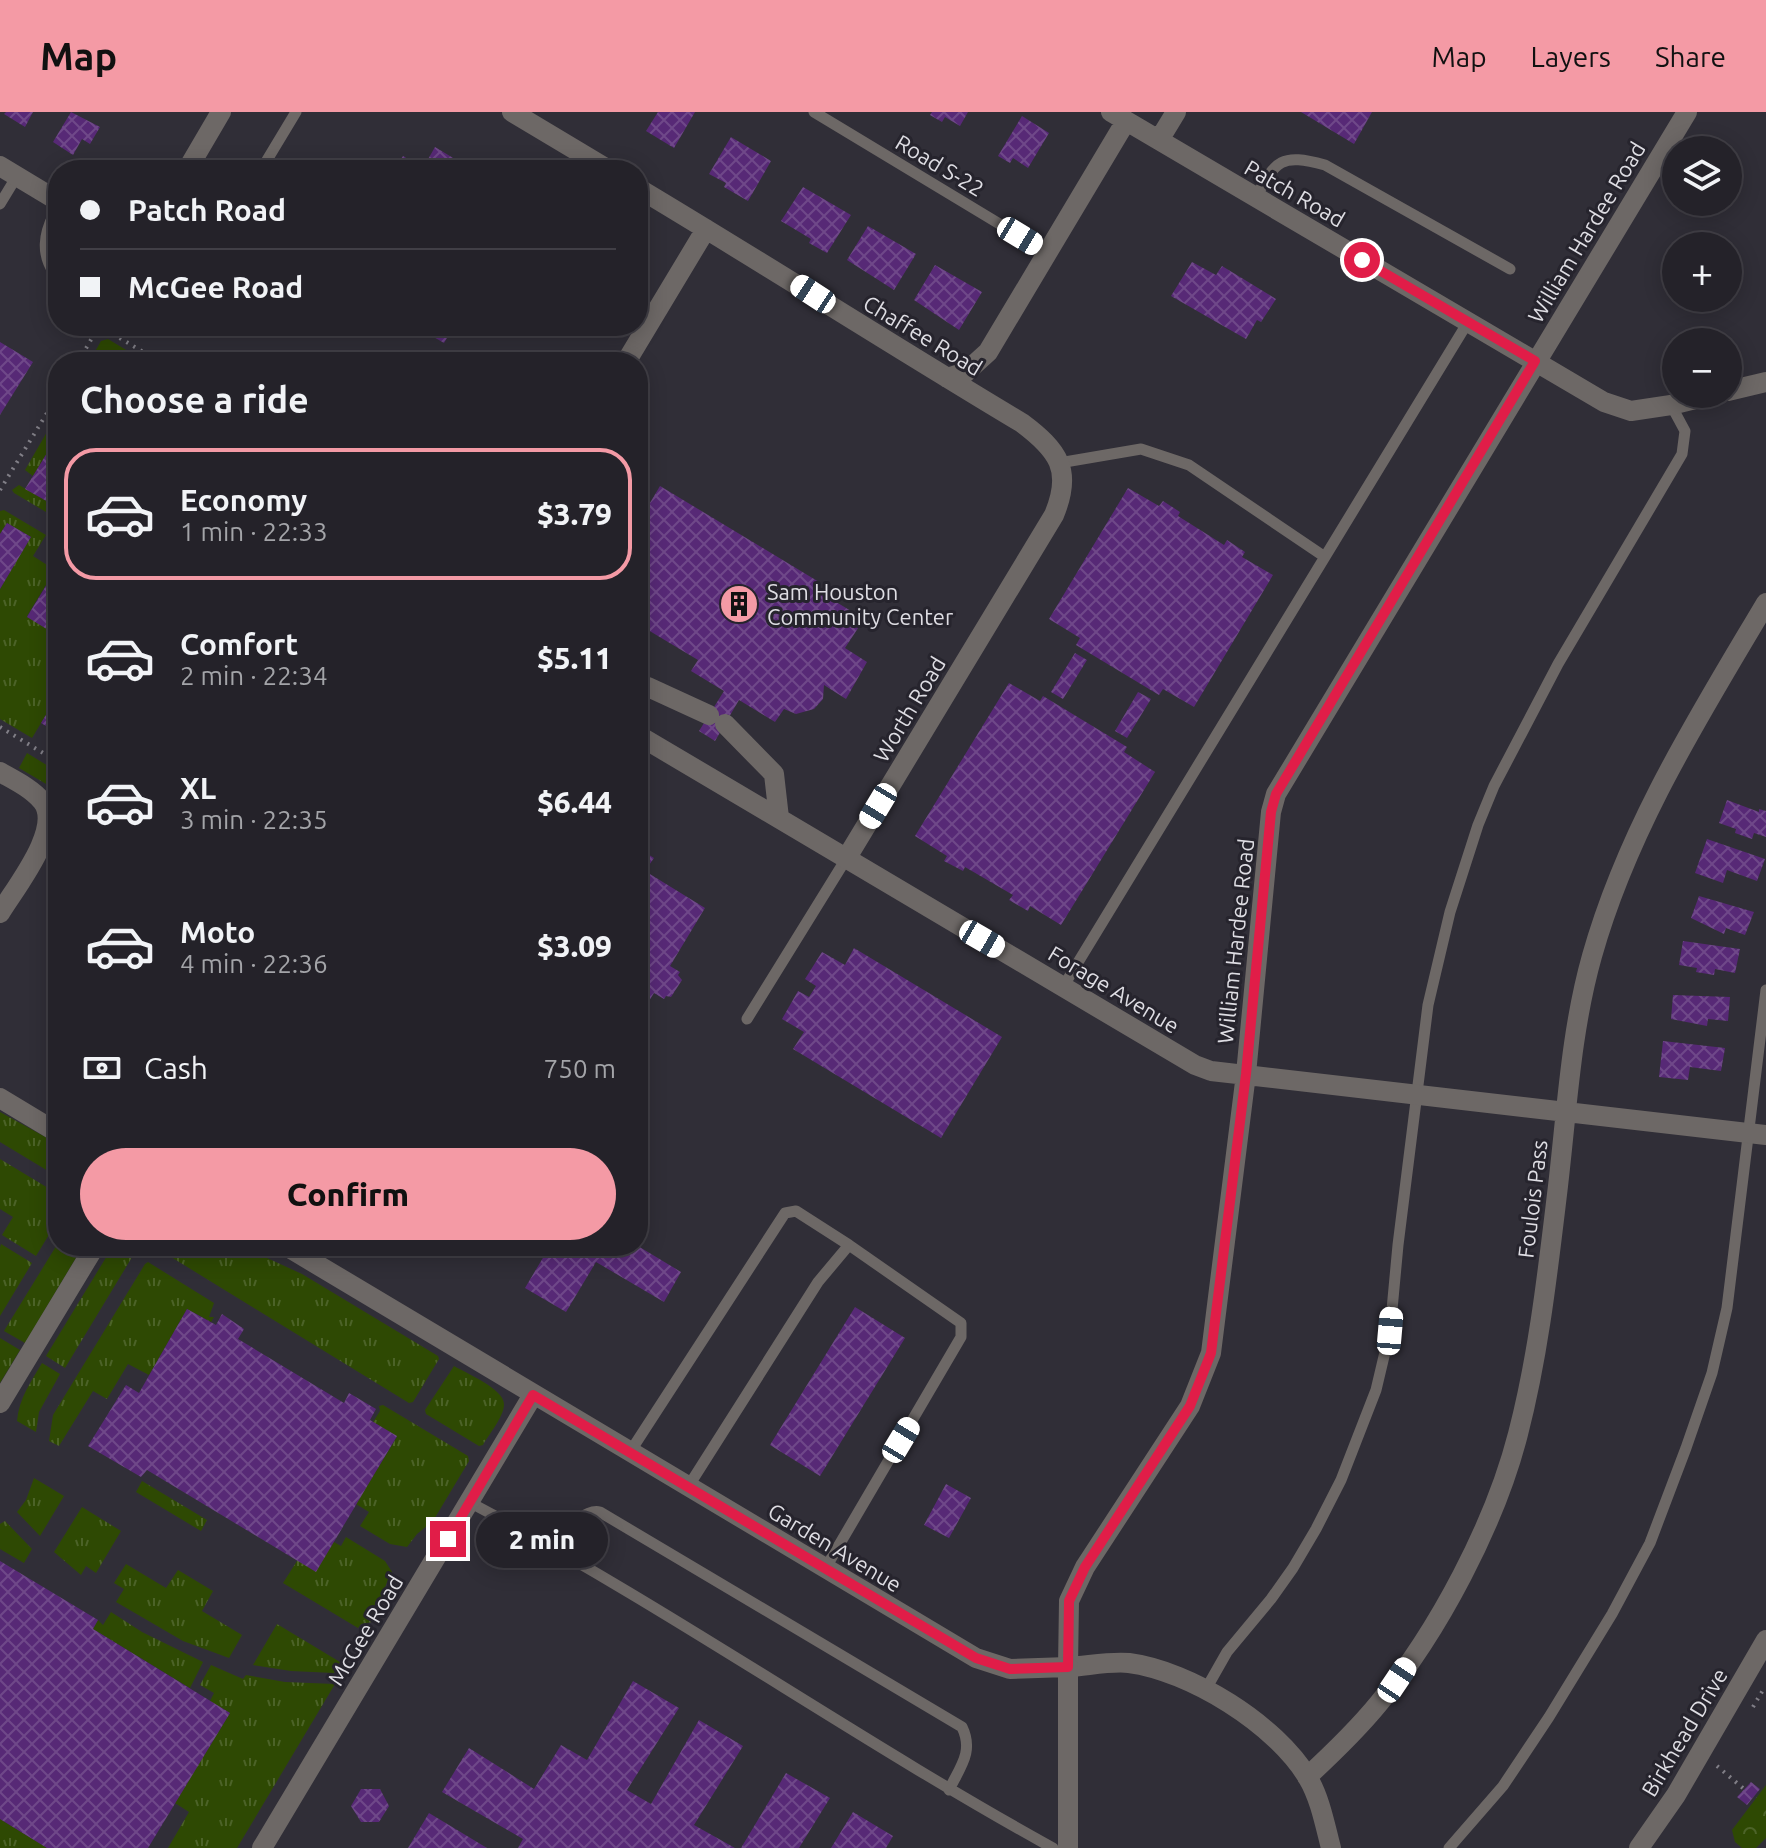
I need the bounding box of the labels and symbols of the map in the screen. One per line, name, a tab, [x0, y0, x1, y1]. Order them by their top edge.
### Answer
street label: Road S-22	[891, 129, 989, 201]
street label: William Hardee Road	[1522, 137, 1650, 327]
street label: Patch Road	[1241, 154, 1349, 232]
car	[993, 213, 1047, 259]
route start	[1344, 242, 1380, 278]
car	[786, 271, 840, 317]
street label: Chaffee Road	[859, 290, 987, 380]
place label: Sam Houston Community Center	[767, 579, 954, 629]
building icon: Sam Houston Community Center	[718, 583, 760, 625]
street label: Worth Road	[868, 652, 950, 766]
car	[855, 779, 901, 833]
street label: William Hardee Road	[1212, 837, 1258, 1045]
car	[955, 917, 1009, 961]
street label: Forage Avenue	[1044, 940, 1184, 1038]
street label: Foulois Pass	[1512, 1138, 1552, 1260]
car	[1376, 1306, 1404, 1356]
car	[878, 1413, 924, 1467]
street label: Garden Avenue	[764, 1497, 906, 1597]
callout: 2 min	[476, 1511, 608, 1567]
route end	[430, 1521, 466, 1557]
street label: McGee Road	[322, 1570, 408, 1690]
car	[1374, 1653, 1420, 1707]
street label: Birkhead Drive	[1636, 1664, 1732, 1800]

